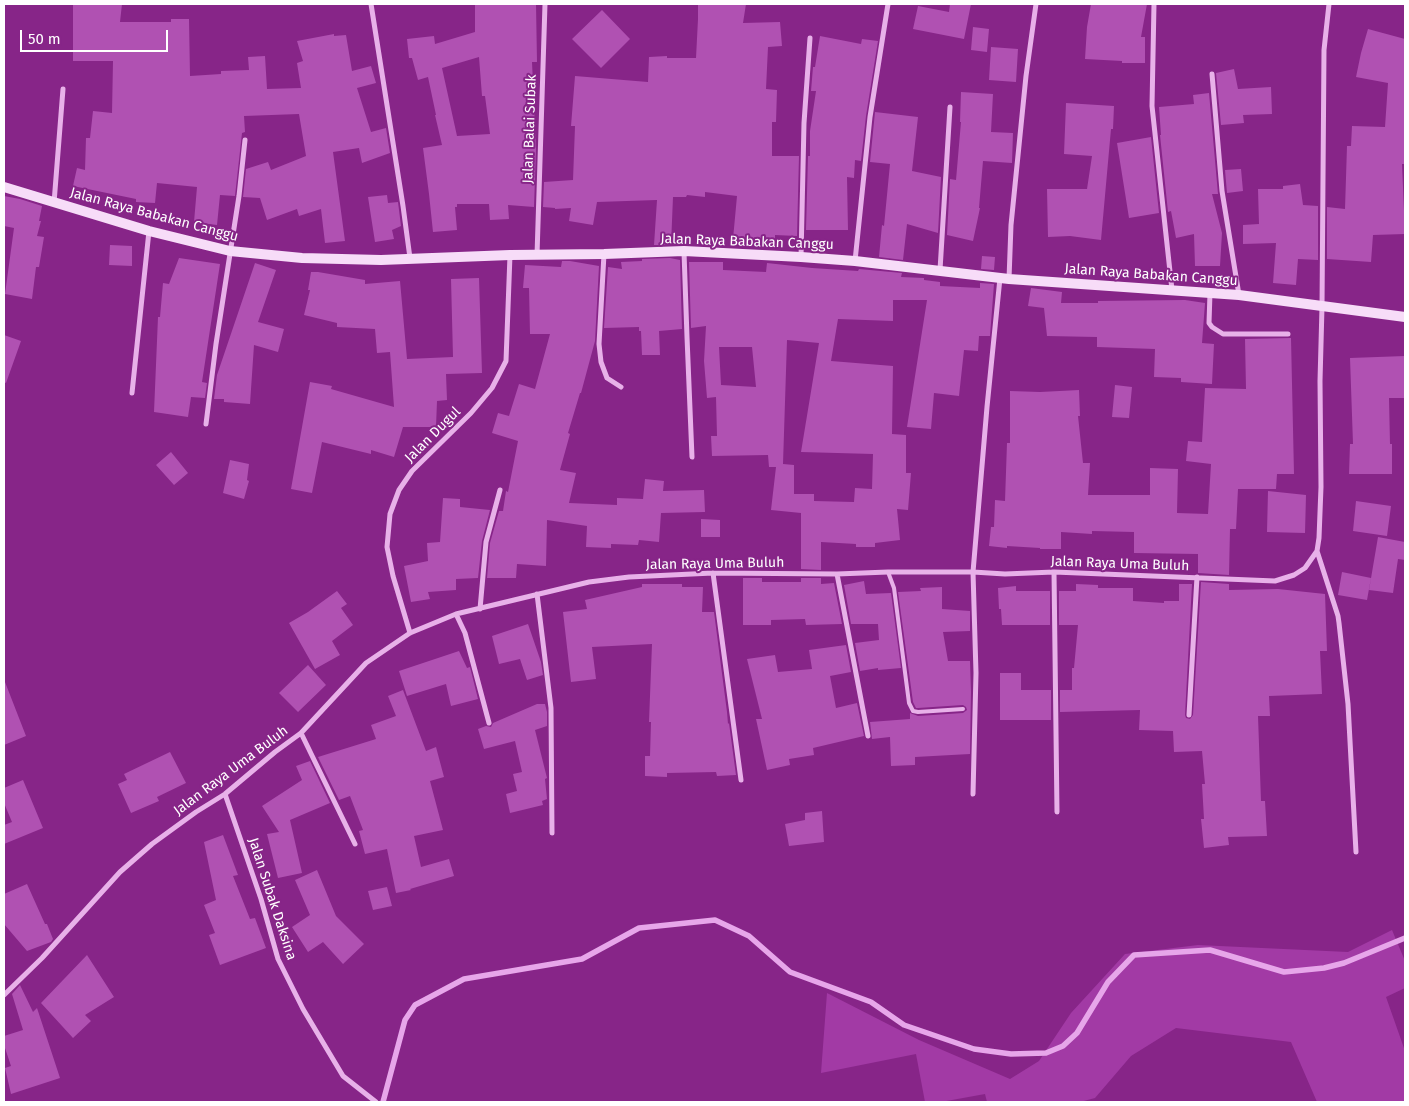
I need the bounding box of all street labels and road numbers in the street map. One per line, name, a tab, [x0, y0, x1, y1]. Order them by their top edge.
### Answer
street label: Jalan Balai Subak	[520, 74, 540, 184]
street label: Jalan Raya Babakan Canggu	[68, 184, 240, 246]
street label: Jalan Raya Babakan Canggu	[660, 231, 834, 253]
street label: Jalan Raya Babakan Canggu	[1064, 261, 1238, 289]
street label: Jalan Dugul	[402, 404, 464, 466]
street label: Jalan Raya Uma Buluh	[1050, 553, 1190, 575]
street label: Jalan Raya Uma Buluh	[645, 554, 785, 574]
street label: Jalan Raya Uma Buluh	[171, 723, 291, 819]
street label: Jalan Subak Daksina	[244, 836, 300, 962]

